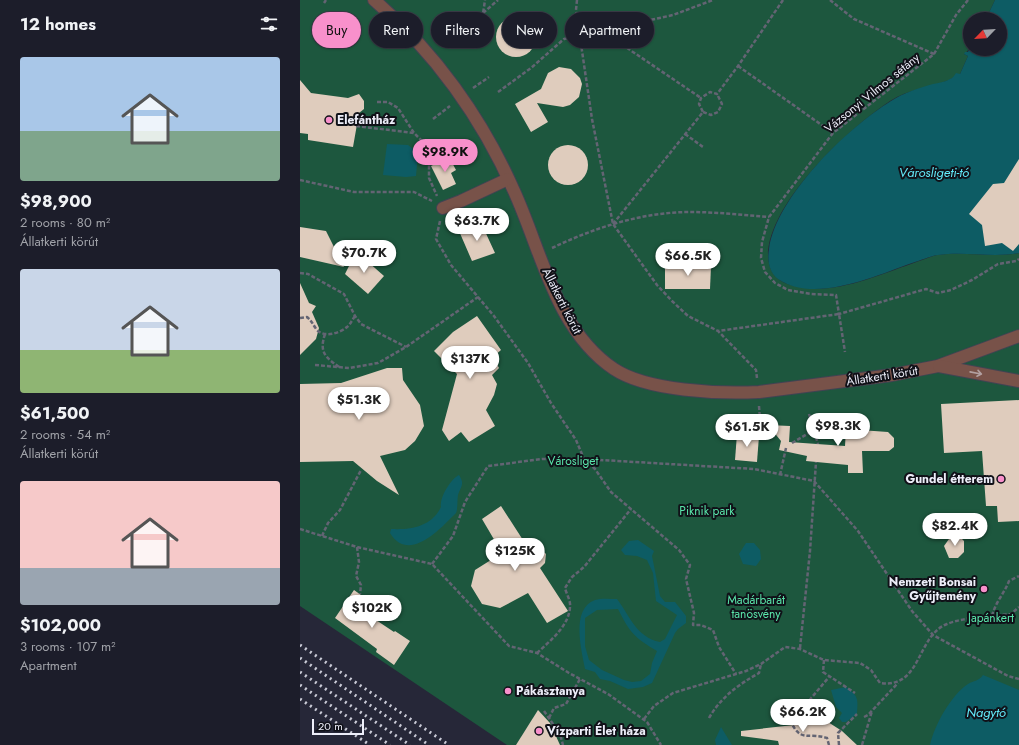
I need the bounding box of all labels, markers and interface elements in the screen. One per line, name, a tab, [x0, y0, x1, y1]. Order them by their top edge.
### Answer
text: 12 homes	[20, 12, 96, 36]
chip: Buy	[312, 12, 361, 48]
chip: Rent	[369, 12, 423, 48]
chip: Filters	[431, 12, 494, 48]
chip: New	[502, 12, 557, 48]
chip: Apartment	[565, 12, 654, 48]
north arrow	[963, 12, 1007, 56]
map controls	[963, 12, 1007, 56]
icon: filters	[258, 13, 280, 35]
street label: Vázsonyi Vilmos sétány	[820, 48, 924, 137]
icon: home	[114, 83, 186, 155]
place label: Elefántház	[337, 111, 396, 129]
marker: Elefántház	[324, 115, 334, 125]
pin: $98.9K	[412, 139, 478, 173]
text: $98.9K	[422, 142, 468, 161]
water label: Városligeti-tó	[899, 163, 969, 182]
text: $98,900	[20, 189, 92, 213]
pin: $63.7K	[444, 208, 510, 242]
text: $63.7K	[454, 211, 500, 230]
text: 2 rooms · 80 m²	[20, 213, 110, 232]
text: Állatkerti körút	[20, 232, 98, 251]
pin: $70.7K	[331, 240, 397, 274]
text: $70.7K	[341, 243, 387, 262]
pin: $66.5K	[655, 243, 721, 277]
text: $66.5K	[664, 246, 712, 265]
street label: Állatkerti körút	[538, 265, 586, 337]
icon: home	[114, 295, 186, 367]
pin: $137K	[442, 346, 498, 380]
text: $137K	[450, 349, 490, 368]
street label: Állatkerti körút	[845, 361, 919, 391]
one-way arrow	[969, 369, 982, 377]
pin: $51.3K	[326, 387, 392, 421]
text: $51.3K	[337, 390, 381, 409]
text: $61,500	[20, 401, 90, 425]
pin: $98.3K	[805, 413, 871, 447]
pin: $61.5K	[714, 414, 780, 448]
text: $98.3K	[815, 416, 861, 435]
text: $61.5K	[724, 417, 770, 436]
text: 2 rooms · 54 m²	[20, 425, 110, 444]
text: Állatkerti körút	[20, 444, 98, 463]
park label: Városliget	[548, 452, 599, 470]
place label: Gundel étterem	[905, 470, 993, 488]
marker: Gundel étterem	[996, 474, 1006, 484]
park label: Piknik park	[679, 502, 735, 520]
icon: home	[114, 507, 186, 579]
pin: $82.4K	[922, 513, 988, 547]
text: $82.4K	[931, 516, 979, 535]
pin: $125K	[487, 538, 543, 572]
text: $125K	[495, 541, 535, 560]
place label: Nemzeti Bonsai Gyűjtemény	[889, 573, 977, 605]
marker: Nemzeti Bonsai Gyűjtemény	[979, 584, 989, 594]
park label: Madárbarát tanösvény	[727, 591, 785, 623]
pin: $102K	[344, 595, 400, 629]
text: $102K	[352, 598, 392, 617]
park label: Japánkert	[966, 609, 1014, 627]
text: $102,000	[20, 613, 101, 637]
text: 3 rooms · 107 m²	[20, 637, 116, 656]
text: Apartment	[20, 656, 77, 675]
place label: Pákásztanya	[516, 682, 585, 700]
marker: Pákásztanya	[503, 686, 513, 696]
pin: $66.2K	[770, 699, 836, 733]
text: $66.2K	[779, 702, 827, 721]
water label: Nagytó	[966, 703, 1006, 722]
scale bar	[312, 717, 364, 736]
text: 20 m	[318, 718, 343, 734]
place label: Vízparti Élet háza	[546, 722, 646, 740]
marker: Vízparti Élet háza	[534, 726, 544, 736]

